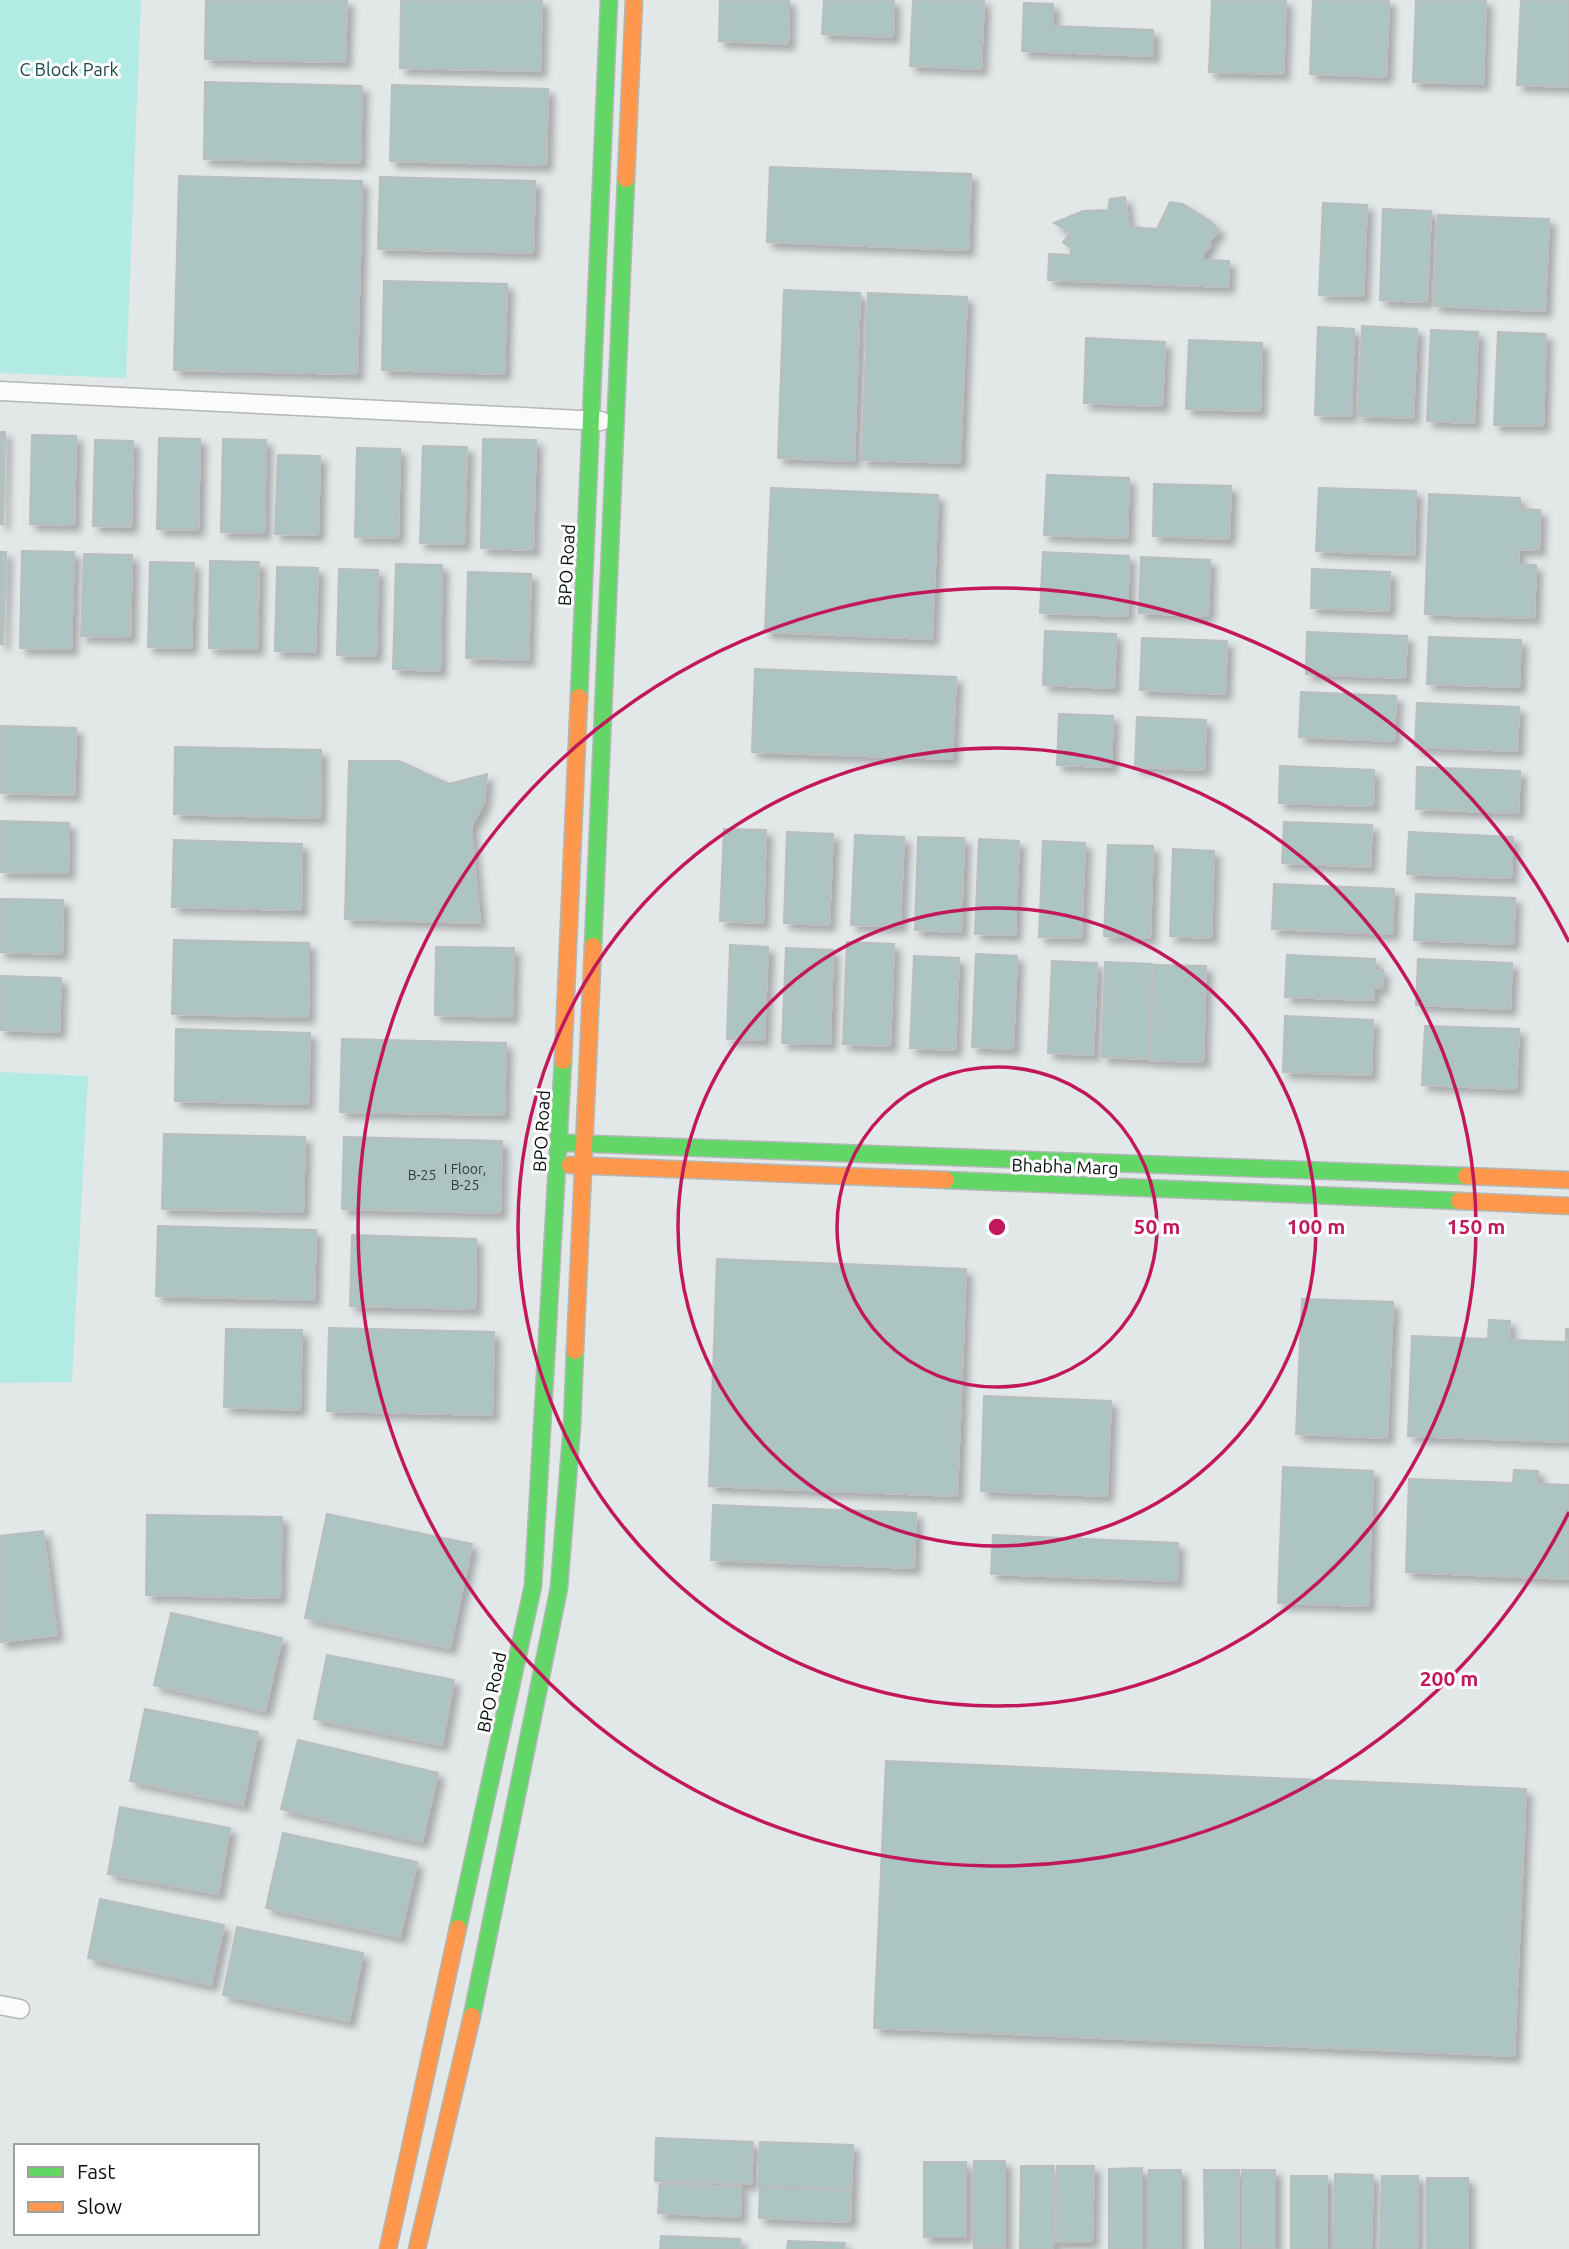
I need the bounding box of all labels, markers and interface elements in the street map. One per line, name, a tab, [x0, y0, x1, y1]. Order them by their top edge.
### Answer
park label: C Block Park	[19, 59, 119, 79]
street label: BPO Road	[554, 524, 578, 606]
street label: BPO Road	[529, 1090, 553, 1172]
street label: Bhabha Marg	[1011, 1154, 1119, 1178]
house number: I Floor, B-25	[444, 1161, 486, 1193]
house number: B-25	[408, 1167, 436, 1183]
text: 50 m	[1134, 1214, 1180, 1238]
text: 100 m	[1287, 1214, 1345, 1238]
text: 150 m	[1447, 1214, 1505, 1238]
centre of rings	[985, 1215, 1009, 1239]
street label: BPO Road	[473, 1650, 509, 1734]
text: 200 m	[1420, 1666, 1478, 1690]
legend	[14, 2144, 259, 2235]
text: Fast	[77, 2159, 115, 2183]
text: Slow	[77, 2194, 122, 2218]

